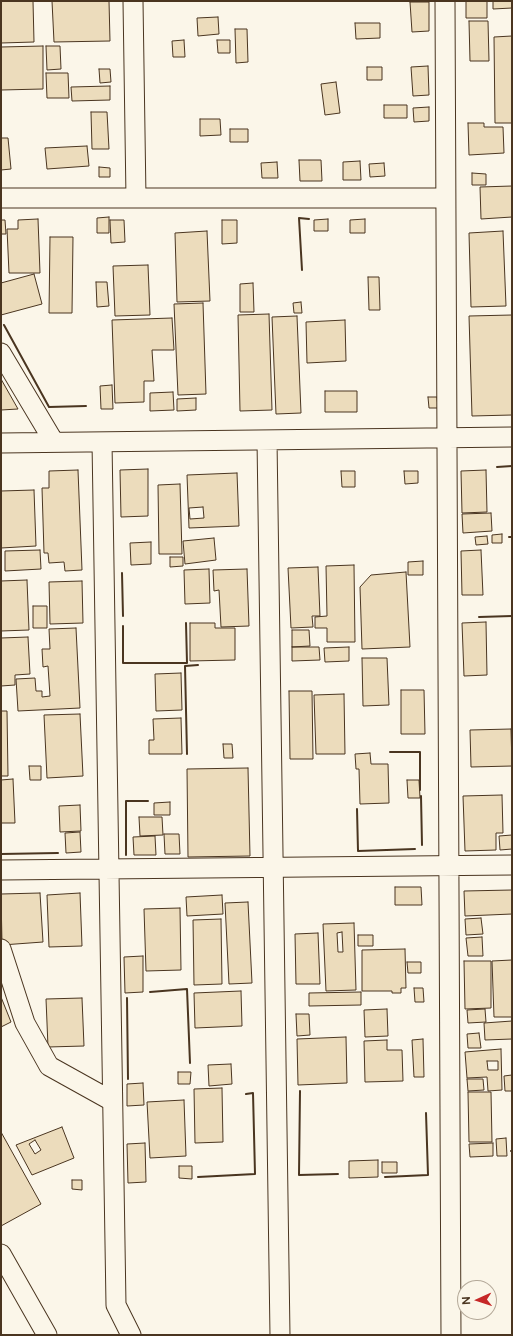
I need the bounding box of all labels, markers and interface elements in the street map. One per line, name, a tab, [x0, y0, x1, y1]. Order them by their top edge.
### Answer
north arrow	[457, 1280, 497, 1320]
text: N	[460, 1296, 472, 1305]

